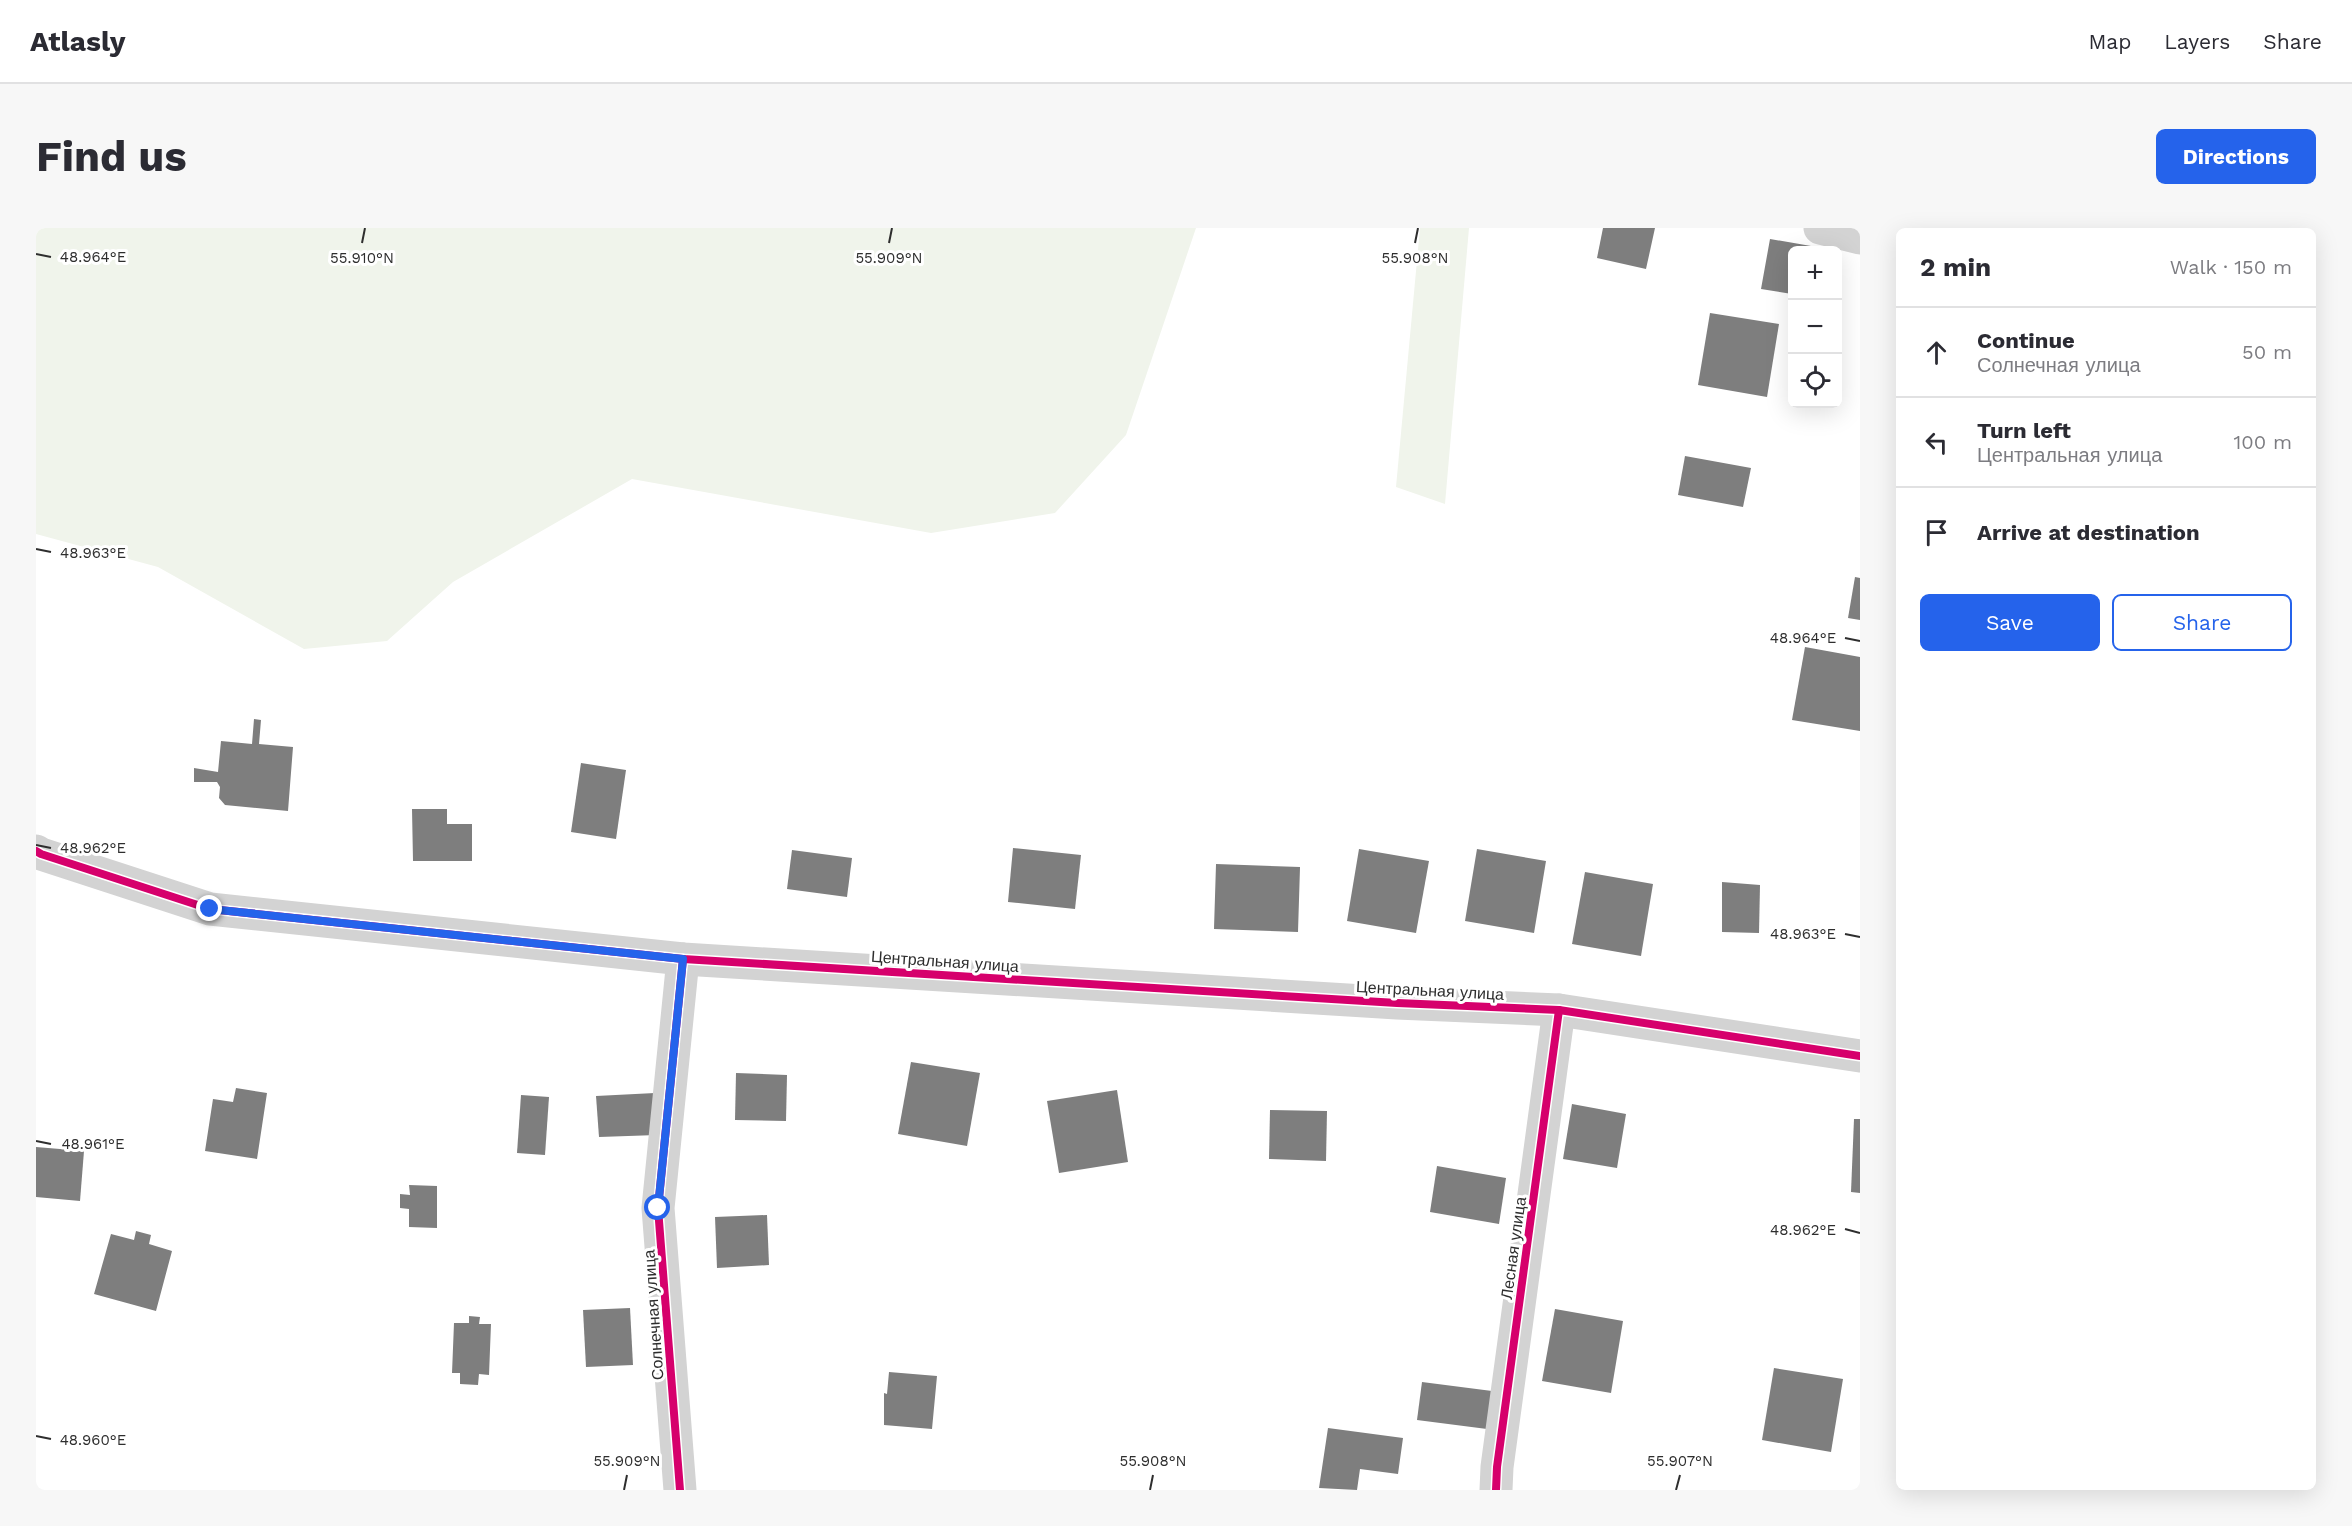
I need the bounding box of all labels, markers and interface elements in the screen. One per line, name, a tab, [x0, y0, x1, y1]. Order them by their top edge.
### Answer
text: Atlasly	[30, 25, 125, 58]
text: Map	[2088, 29, 2131, 54]
text: Layers	[2164, 29, 2230, 54]
text: Share	[2263, 29, 2322, 54]
button: Directions	[2156, 129, 2316, 184]
text: Find us	[36, 132, 187, 181]
map controls	[1788, 246, 1842, 408]
button: +	[1788, 246, 1842, 300]
text: 48.964°E	[60, 248, 126, 266]
text: 55.910°N	[330, 249, 394, 267]
text: 55.909°N	[855, 249, 923, 267]
text: 55.908°N	[1381, 249, 1449, 267]
text: 2 min	[1920, 252, 1991, 282]
text: Walk · 150 m	[2170, 255, 2292, 279]
button: −	[1788, 300, 1842, 354]
text: Continue	[1977, 328, 2075, 353]
icon: ahead	[1920, 336, 1953, 369]
text: 50 m	[2242, 340, 2292, 364]
text: Солнечная улица	[1977, 353, 2141, 377]
button: locate	[1788, 354, 1842, 408]
text: Turn left	[1977, 418, 2071, 443]
icon: left	[1920, 426, 1953, 459]
text: 100 m	[2233, 430, 2292, 454]
text: Центральная улица	[1977, 443, 2162, 467]
icon: arrive	[1920, 516, 1953, 549]
text: Arrive at destination	[1977, 520, 2200, 545]
text: 48.963°E	[60, 544, 126, 562]
button: Save	[1920, 594, 2100, 651]
button: Share	[2112, 594, 2292, 651]
text: 48.964°E	[1770, 629, 1836, 647]
text: 48.962°E	[60, 839, 126, 857]
route end	[196, 895, 222, 921]
text: 48.963°E	[1770, 925, 1836, 943]
street label: Центральная улица	[870, 947, 1020, 976]
street label: Центральная улица	[1355, 977, 1505, 1004]
text: 48.961°E	[61, 1135, 125, 1153]
route start	[644, 1194, 670, 1220]
street label: Лесная улица	[1497, 1196, 1530, 1301]
text: 48.962°E	[1770, 1221, 1836, 1239]
street label: Солнечная улица	[639, 1249, 668, 1381]
text: 48.960°E	[60, 1431, 126, 1449]
text: 55.909°N	[593, 1452, 661, 1470]
text: 55.908°N	[1119, 1452, 1187, 1470]
text: 55.907°N	[1647, 1452, 1713, 1470]

